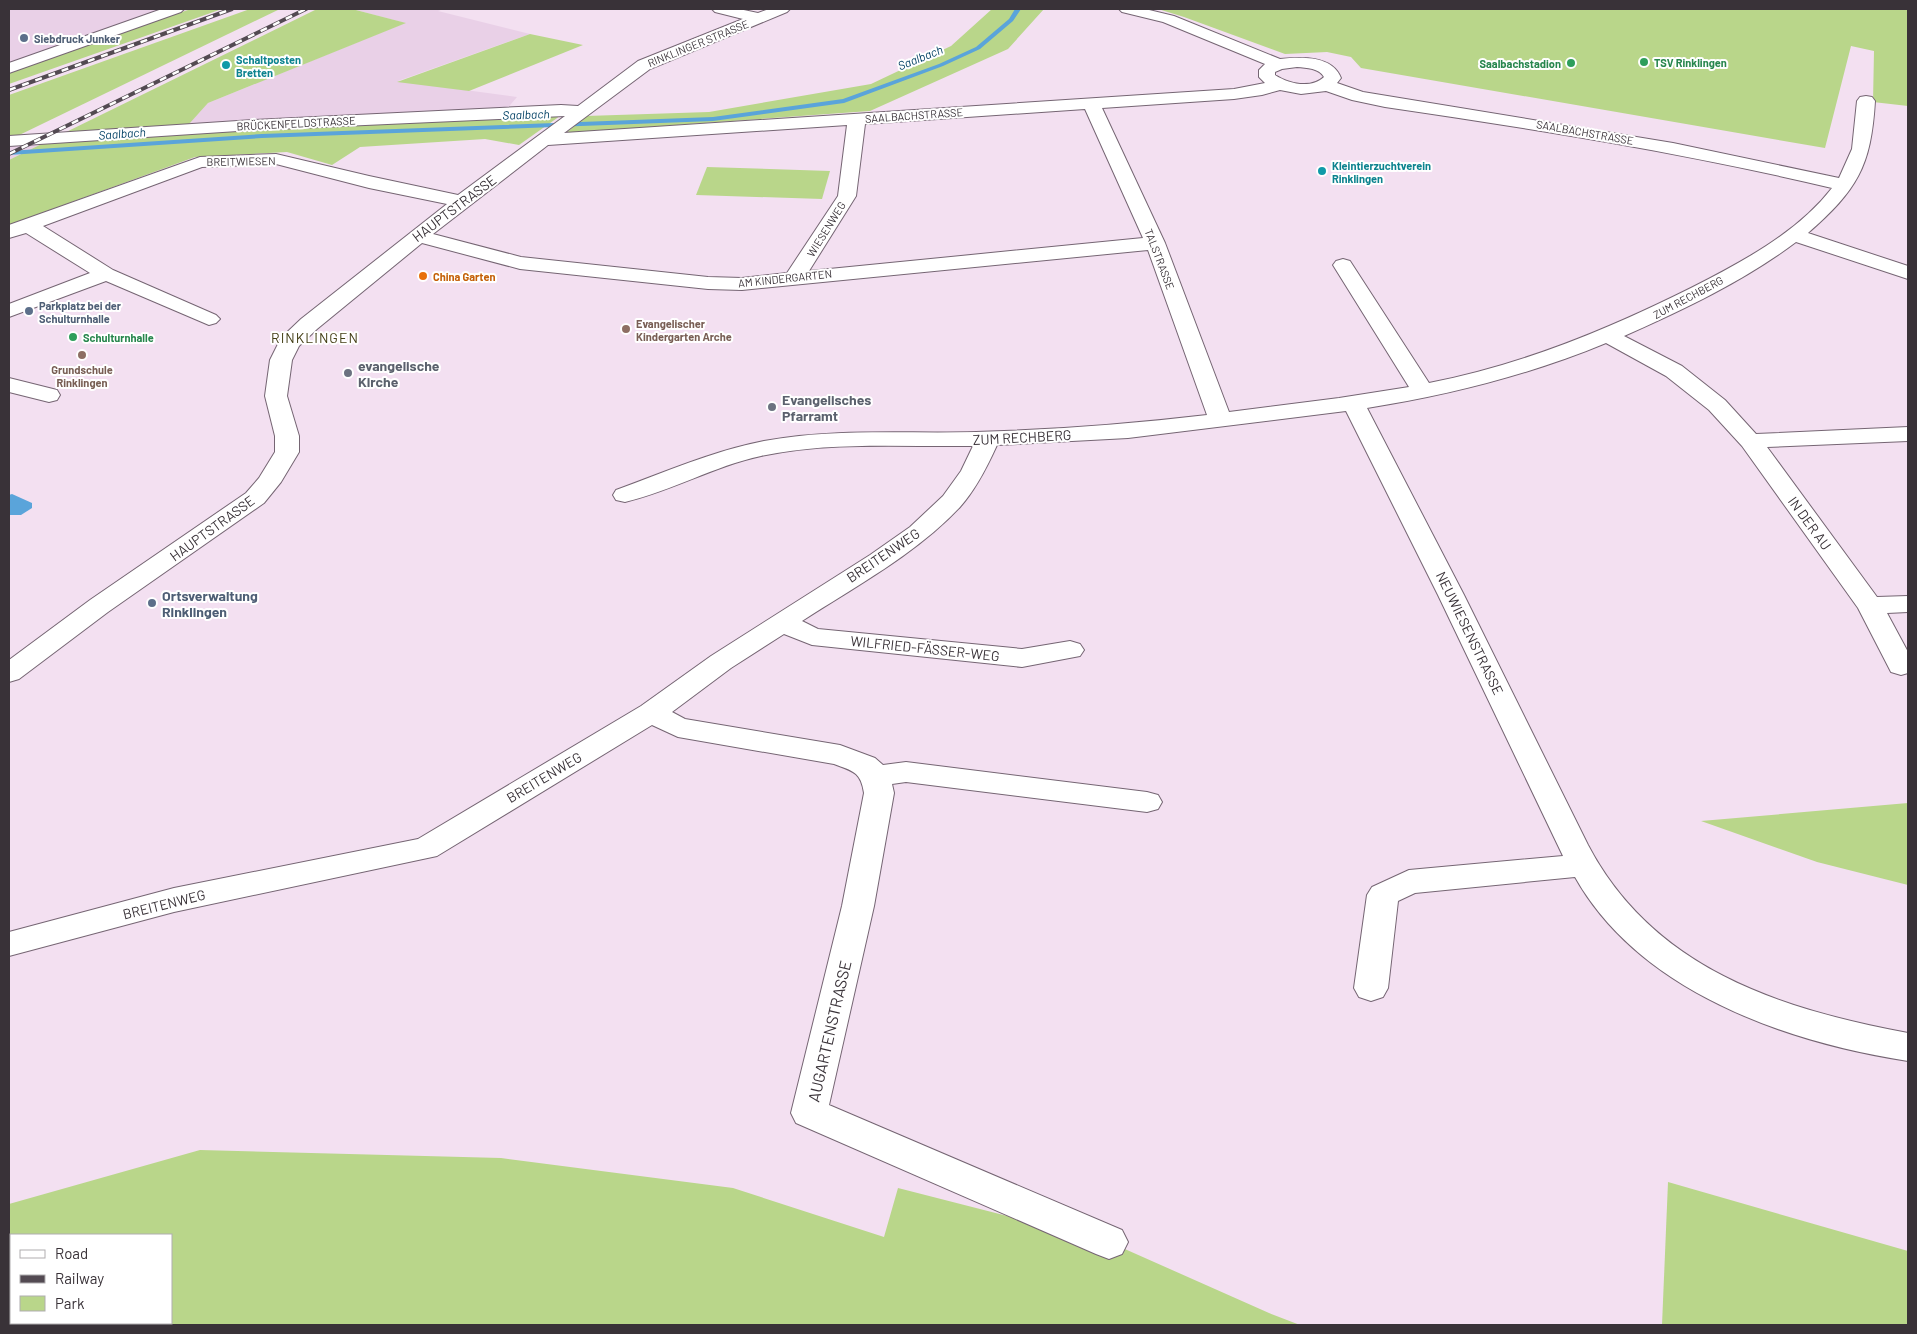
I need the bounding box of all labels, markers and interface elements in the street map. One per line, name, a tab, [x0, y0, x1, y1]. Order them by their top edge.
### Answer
street label: RINKLINGER STRASSE	[646, 17, 751, 69]
marker: Siebdruck Junker	[18, 32, 30, 44]
place label: Siebdruck Junker	[34, 32, 121, 45]
water label: Saalbach	[895, 42, 945, 72]
place label: Schaltposten Bretten	[236, 53, 301, 79]
marker: TSV Rinklingen	[1638, 56, 1650, 68]
place label: TSV Rinklingen	[1654, 56, 1727, 69]
place label: Saalbachstadion	[1480, 57, 1561, 70]
marker: Saalbachstadion	[1565, 57, 1577, 69]
marker: Schaltposten Bretten	[220, 59, 232, 71]
street label: SAALBACHSTRASSE	[864, 105, 964, 125]
water label: Saalbach	[502, 106, 550, 122]
street label: BRÜCKENFELDSTRASSE	[236, 112, 356, 133]
street label: SAALBACHSTRASSE	[1535, 117, 1635, 147]
water label: Saalbach	[98, 124, 146, 142]
street label: BREITWIESEN	[206, 154, 276, 168]
place label: Kleintierzuchtverein Rinklingen	[1332, 159, 1431, 185]
marker: Kleintierzuchtverein Rinklingen	[1316, 165, 1328, 177]
street label: HAUPTSTRASSE	[409, 171, 499, 245]
street label: WIESENWEG	[804, 199, 848, 259]
street label: TALSTRASSE	[1142, 227, 1178, 291]
street label: AM KINDERGARTEN	[737, 267, 833, 289]
marker: China Garten	[417, 270, 429, 282]
place label: China Garten	[433, 270, 495, 283]
street label: ZUM RECHBERG	[1651, 273, 1725, 321]
place label: Parkplatz bei der Schulturnhalle	[39, 299, 122, 325]
marker: Parkplatz bei der Schulturnhalle	[23, 305, 35, 317]
place label: Evangelischer Kindergarten Arche	[636, 317, 732, 343]
marker: Evangelischer Kindergarten Arche	[620, 323, 632, 335]
district label: RINKLINGEN	[271, 329, 359, 346]
marker: Schulturnhalle	[67, 331, 79, 343]
place label: Schulturnhalle	[83, 331, 154, 344]
marker: Grundschule Rinklingen	[76, 349, 88, 361]
place label: evangelische Kirche	[358, 357, 440, 390]
place label: Grundschule Rinklingen	[51, 363, 113, 389]
marker: evangelische Kirche	[342, 367, 354, 379]
place label: Evangelisches Pfarramt	[782, 391, 871, 424]
marker: Evangelisches Pfarramt	[766, 401, 778, 413]
street label: ZUM RECHBERG	[972, 426, 1072, 448]
street label: HAUPTSTRASSE	[166, 492, 258, 564]
street label: IN DER AU	[1785, 493, 1835, 553]
street label: BREITENWEG	[843, 524, 923, 586]
street label: NEUWIESENSTRASSE	[1433, 569, 1507, 697]
place label: Ortsverwaltung Rinklingen	[162, 587, 258, 620]
marker: Ortsverwaltung Rinklingen	[146, 597, 158, 609]
street label: WILFRIED-FÄSSER-WEG	[850, 632, 1000, 664]
street label: BREITENWEG	[503, 748, 585, 806]
street label: BREITENWEG	[121, 886, 207, 922]
street label: AUGARTENSTRASSE	[803, 958, 855, 1104]
legend	[10, 1234, 172, 1324]
text: Road	[55, 1244, 88, 1262]
text: Railway	[55, 1269, 104, 1287]
text: Park	[55, 1294, 85, 1312]

